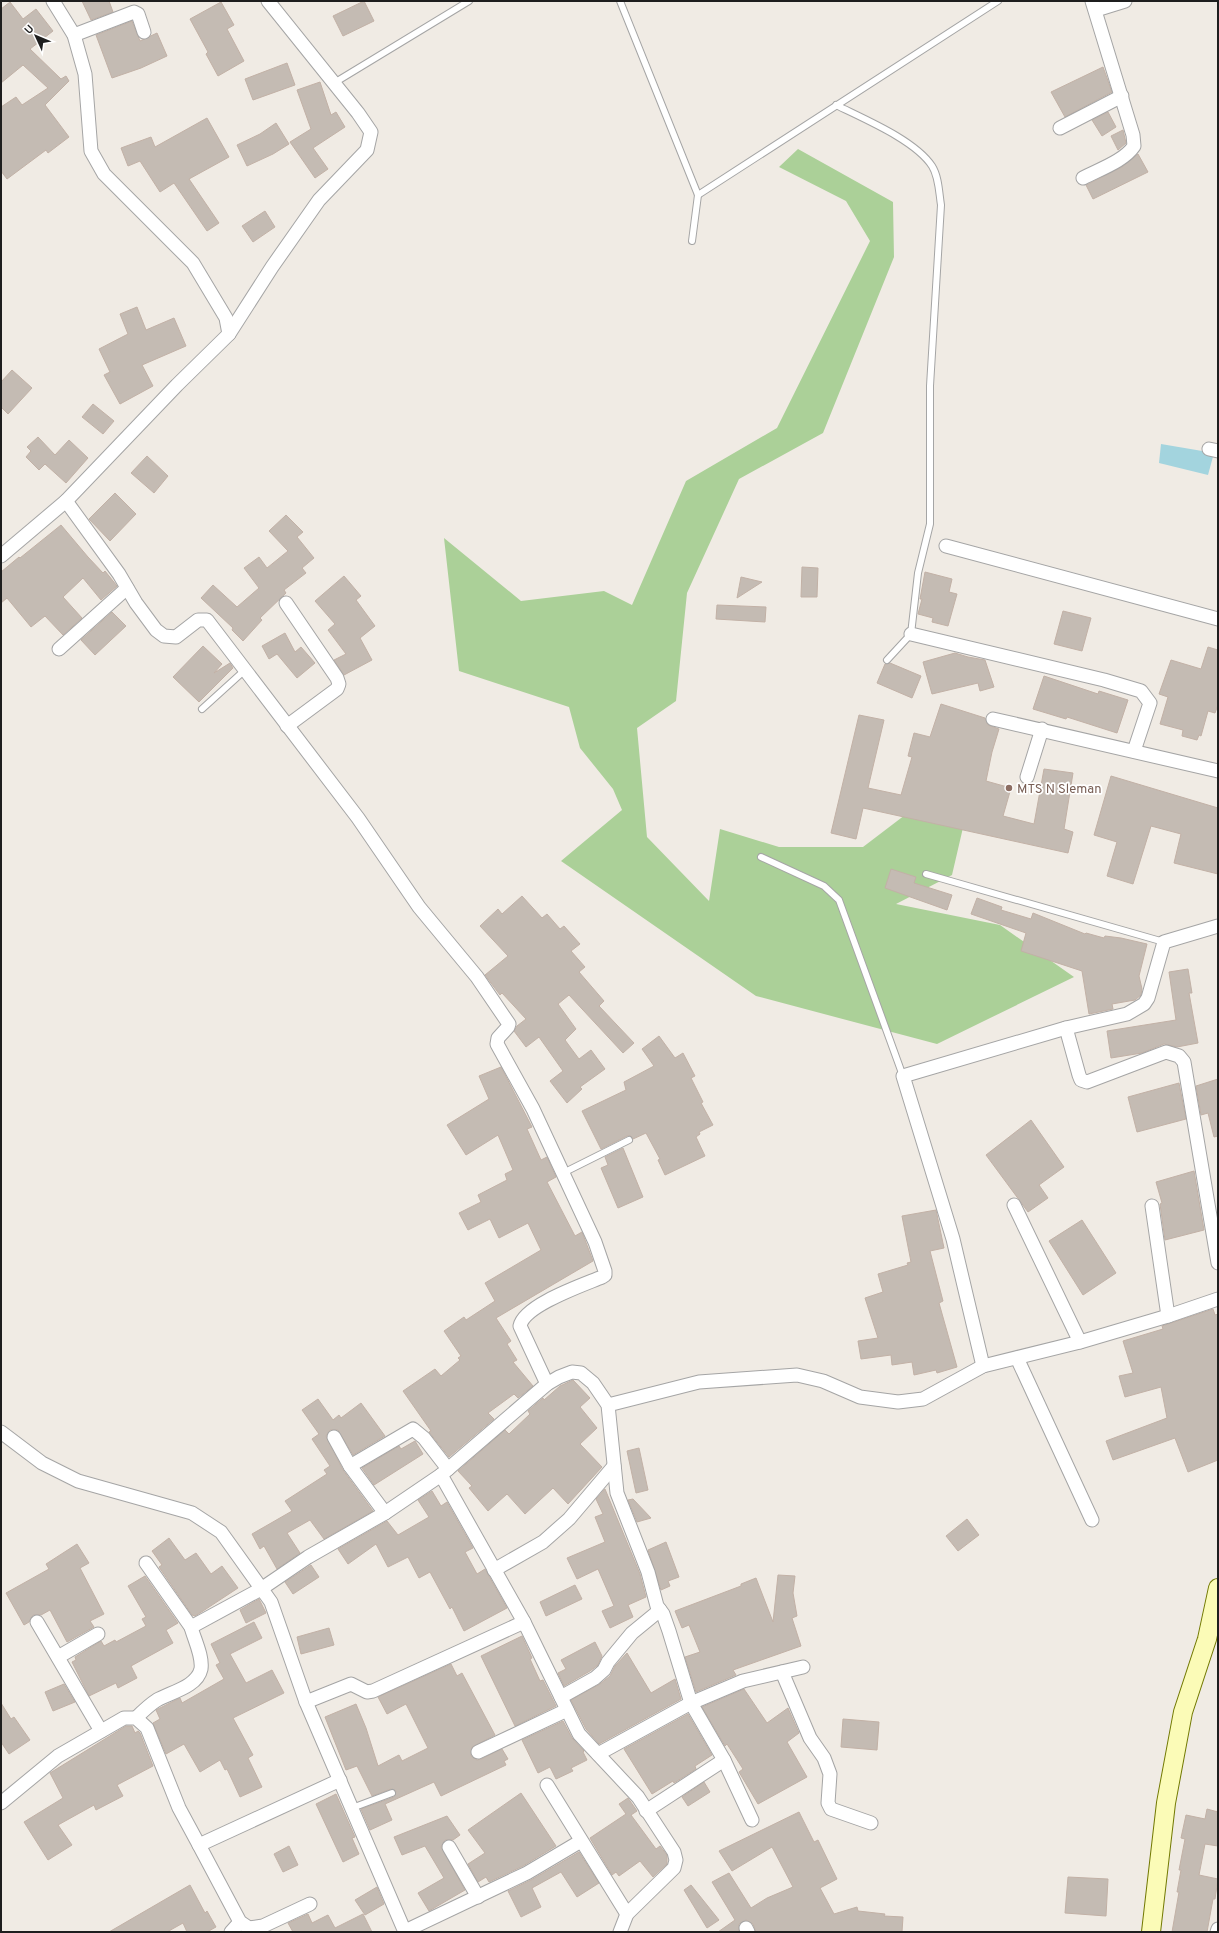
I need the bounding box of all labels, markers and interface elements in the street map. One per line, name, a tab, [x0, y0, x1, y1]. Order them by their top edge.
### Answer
north arrow	[16, 16, 56, 56]
text: U	[22, 22, 37, 37]
place label: MTS N Sleman	[1017, 782, 1102, 798]
marker: MTS N Sleman	[1004, 783, 1014, 793]

